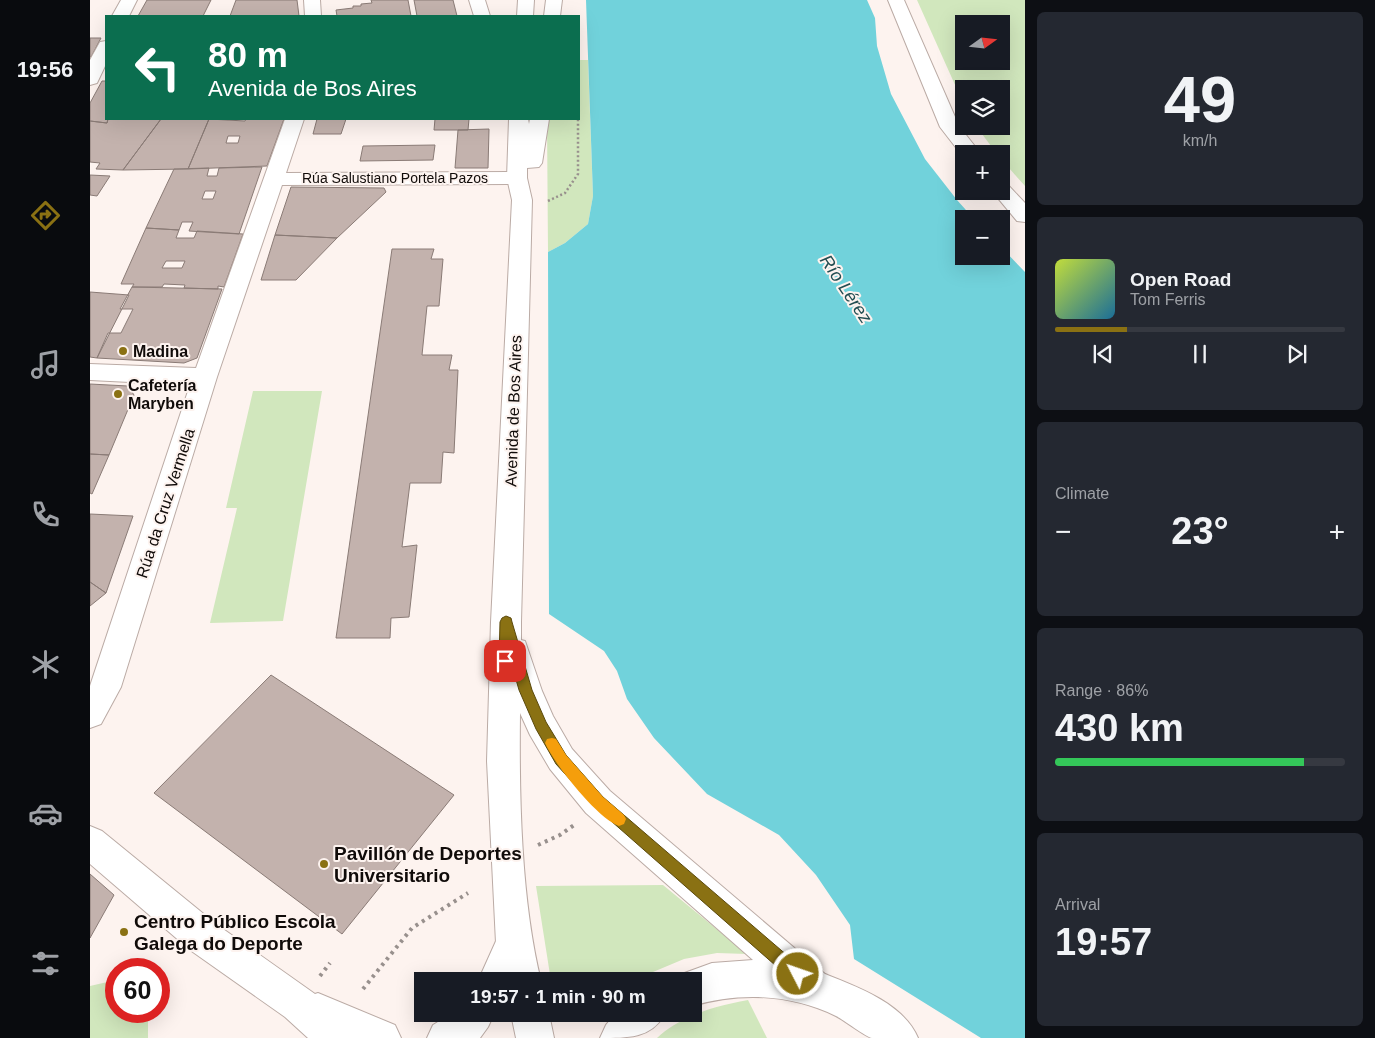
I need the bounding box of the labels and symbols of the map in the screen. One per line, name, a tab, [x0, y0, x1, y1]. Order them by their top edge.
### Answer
north arrow	[955, 15, 1010, 70]
street label: Rúa Salustiano Portela Pazos	[302, 170, 488, 186]
water label: Río Lérez	[816, 251, 876, 327]
street label: Avenida de Bos Aires	[502, 335, 525, 487]
place label: Madina	[133, 343, 188, 360]
marker: Madina	[117, 345, 129, 357]
place label: Cafetería Maryben	[128, 377, 197, 412]
marker: Cafetería Maryben	[112, 388, 124, 400]
street label: Rúa da Cruz Vermella	[133, 426, 198, 580]
pin	[484, 640, 526, 682]
place label: Pavillón de Deportes Universitario	[334, 843, 522, 886]
marker: Pavillón de Deportes Universitario	[318, 858, 330, 870]
place label: Centro Público Escola Galega do Deporte	[134, 911, 336, 954]
marker: Centro Público Escola Galega do Deporte	[118, 926, 130, 938]
position arrow	[771, 947, 823, 999]
speed limit sign: 60	[105, 958, 170, 1023]

